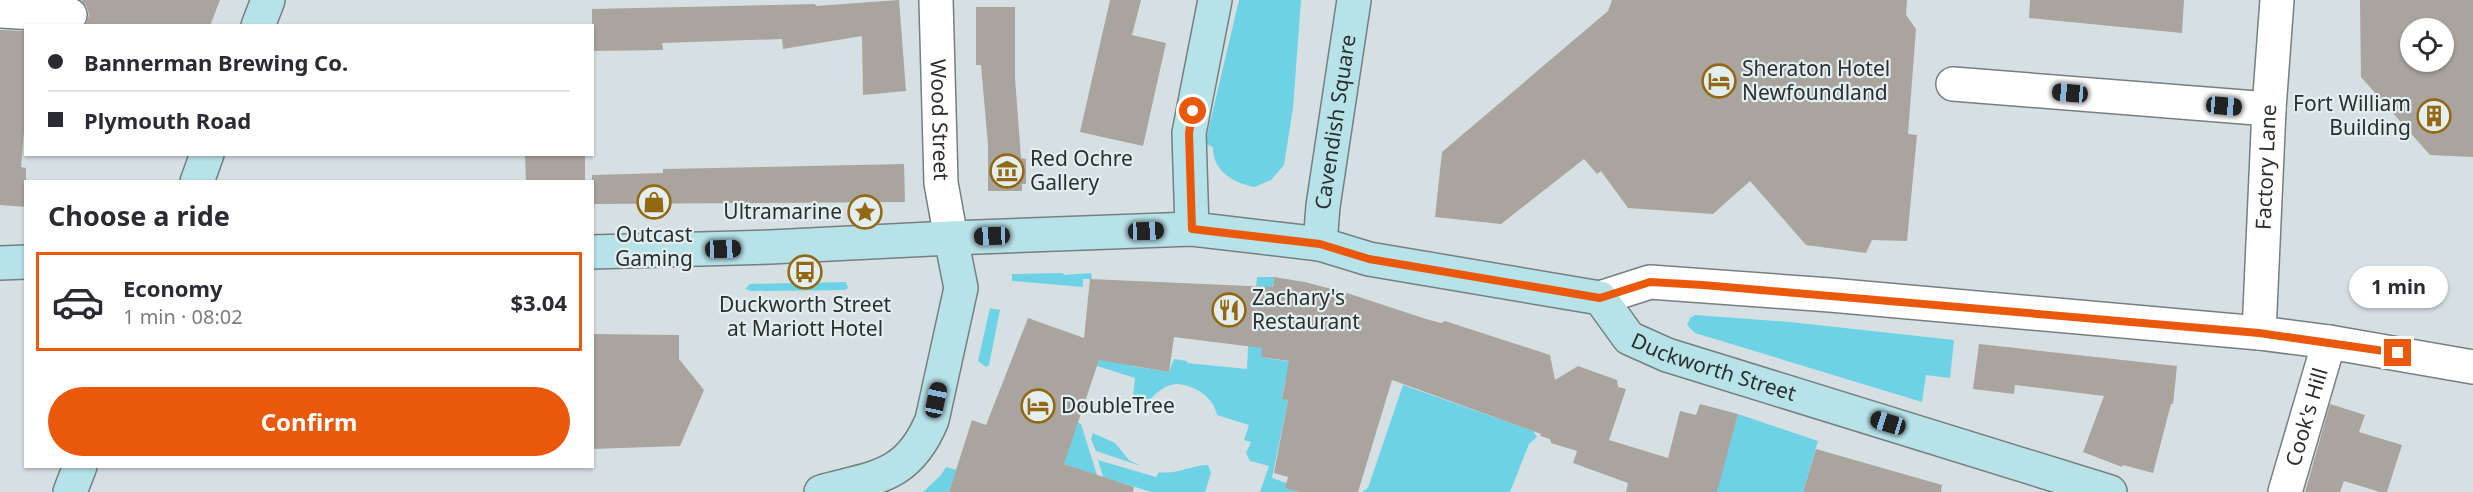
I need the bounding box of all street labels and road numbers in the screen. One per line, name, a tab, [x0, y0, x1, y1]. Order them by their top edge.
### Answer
street label: Cavendish Square	[1308, 32, 1362, 211]
street label: Wood Street	[925, 59, 956, 182]
street label: Factory Lane	[2249, 104, 2282, 230]
street label: Duckworth Street	[1627, 326, 1800, 407]
street label: Cook's Hill	[2278, 364, 2334, 469]

